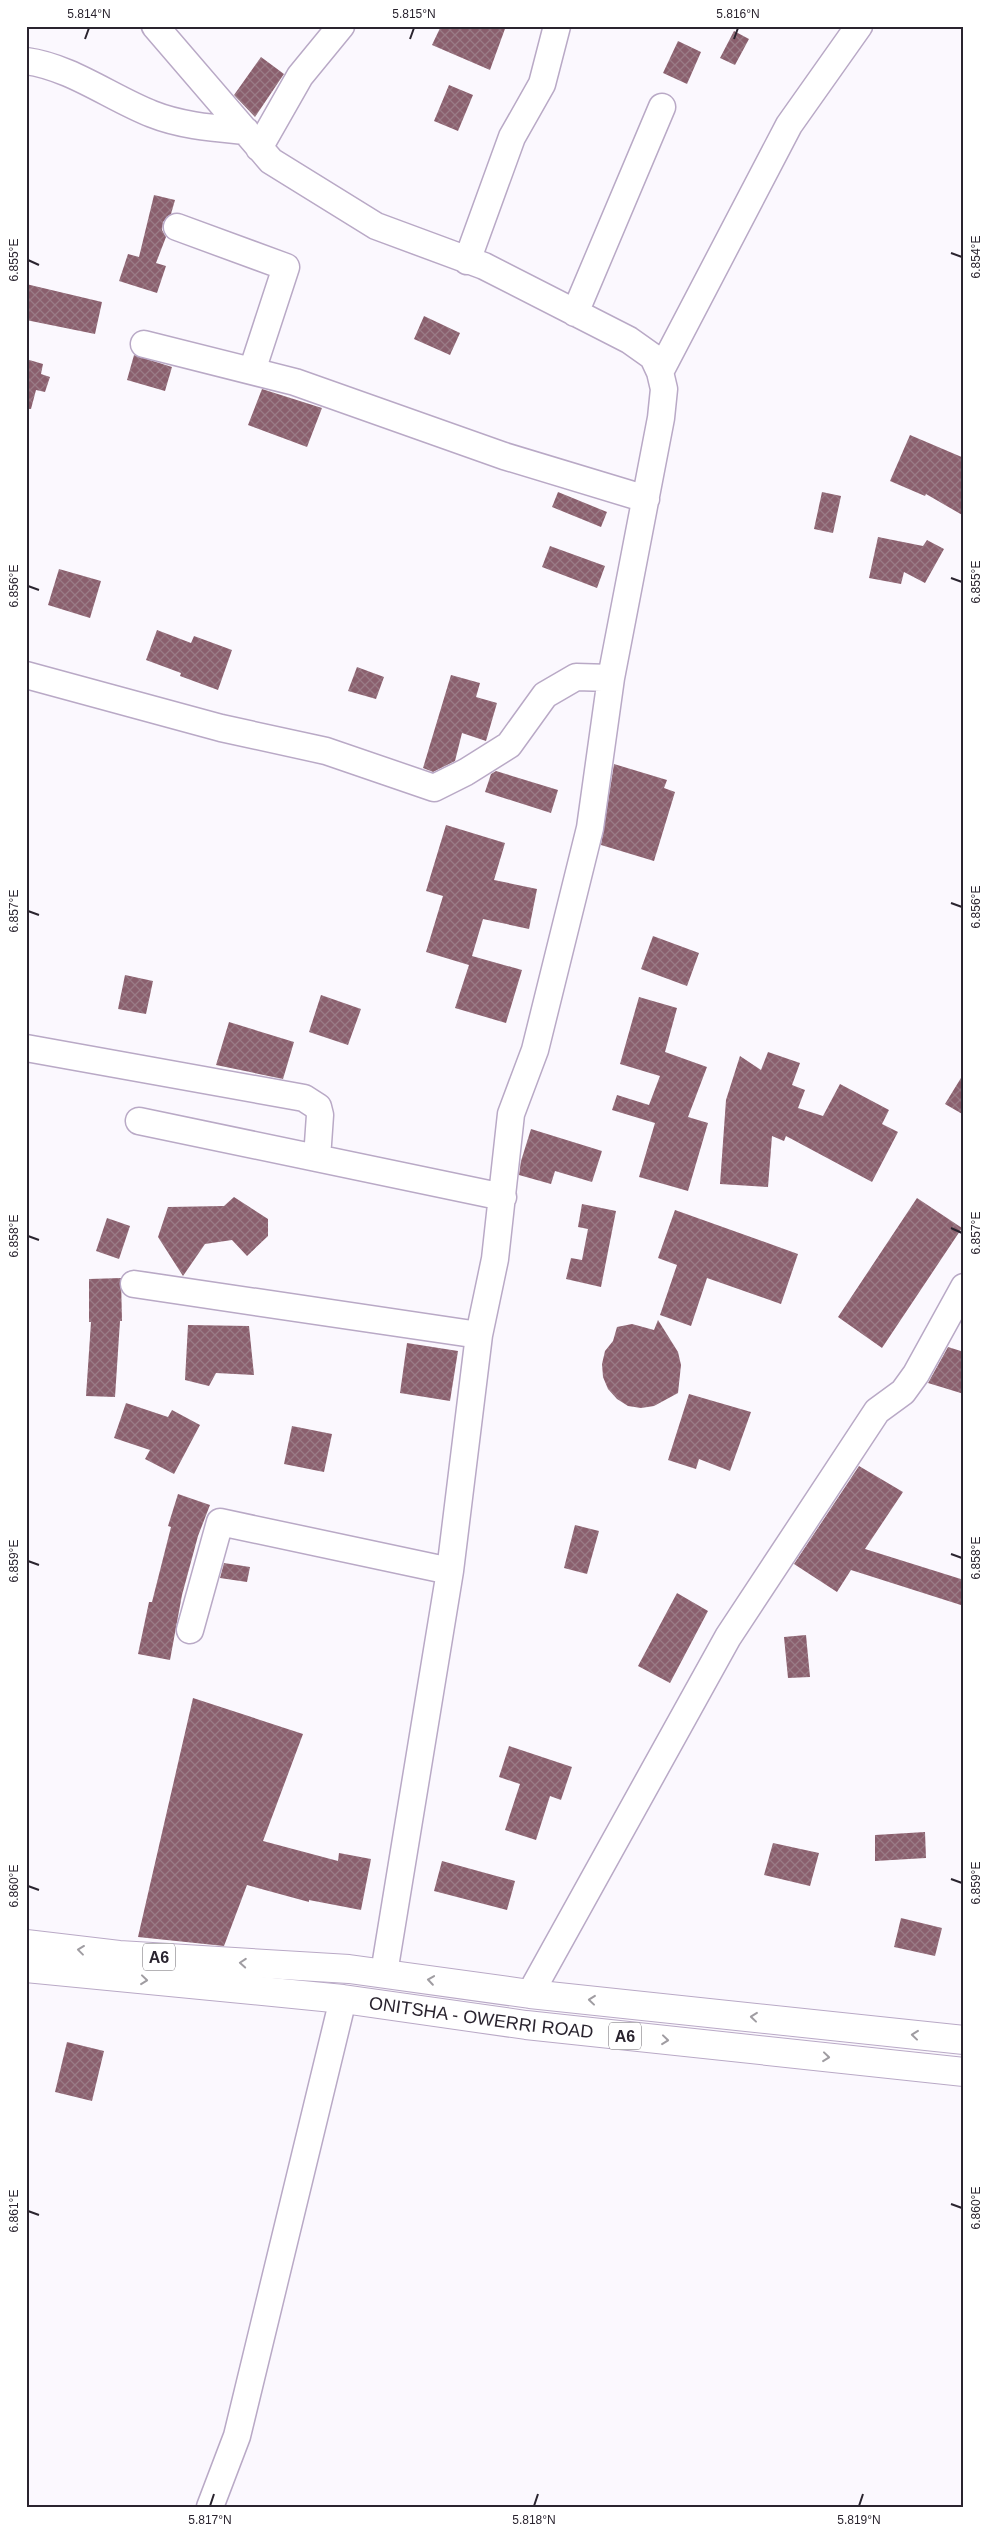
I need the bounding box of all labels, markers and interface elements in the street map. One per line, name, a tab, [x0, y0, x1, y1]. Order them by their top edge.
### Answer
text: 5.814°N	[67, 7, 111, 21]
text: 5.815°N	[392, 7, 436, 21]
text: 5.816°N	[716, 7, 760, 21]
text: 6.854°E	[969, 236, 983, 278]
text: 6.855°E	[7, 239, 21, 281]
text: 6.855°E	[969, 561, 983, 603]
text: 6.856°E	[7, 565, 21, 607]
text: 6.856°E	[969, 886, 983, 928]
text: 6.857°E	[7, 890, 21, 932]
text: 6.857°E	[969, 1212, 983, 1254]
text: 6.858°E	[7, 1215, 21, 1257]
text: 6.858°E	[969, 1537, 983, 1579]
text: 6.859°E	[7, 1540, 21, 1582]
text: 6.859°E	[969, 1862, 983, 1904]
text: 6.860°E	[7, 1865, 21, 1907]
road number: A6	[143, 1944, 175, 1970]
one-way arrow	[76, 1945, 84, 1956]
one-way arrow	[238, 1958, 246, 1969]
one-way arrow	[141, 1974, 149, 1985]
one-way arrow	[427, 1975, 435, 1986]
street label: ONITSHA - OWERRI ROAD	[368, 1993, 594, 2042]
one-way arrow	[588, 1995, 596, 2006]
one-way arrow	[749, 2012, 757, 2023]
road number: A6	[609, 2022, 641, 2050]
one-way arrow	[911, 2029, 919, 2040]
one-way arrow	[661, 2034, 669, 2045]
one-way arrow	[823, 2051, 831, 2062]
text: 6.860°E	[969, 2187, 983, 2229]
text: 6.861°E	[7, 2190, 21, 2232]
text: 5.817°N	[188, 2513, 232, 2527]
text: 5.818°N	[512, 2513, 556, 2527]
text: 5.819°N	[837, 2513, 881, 2527]

